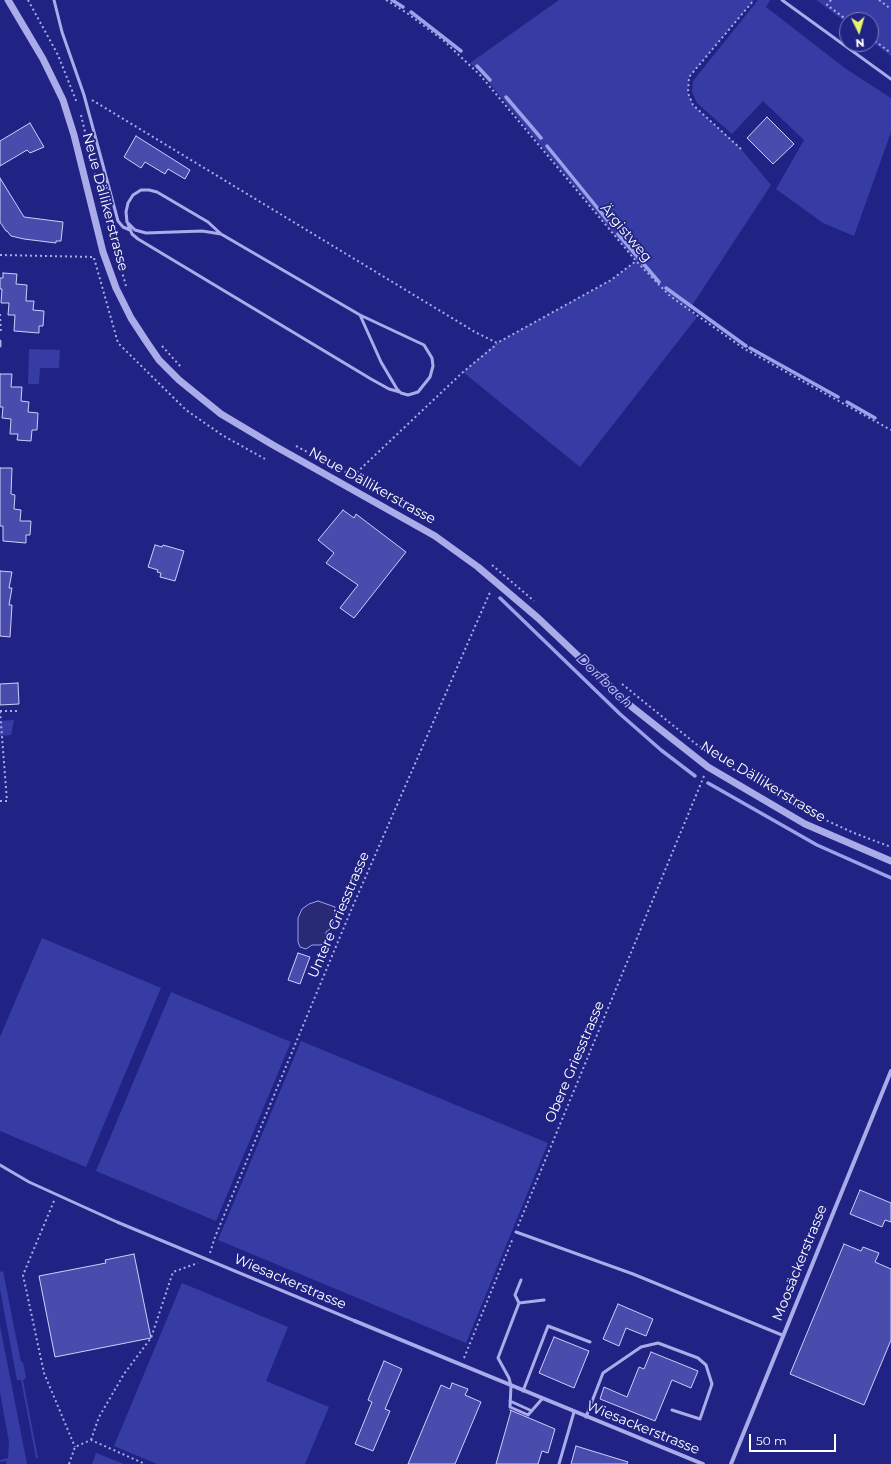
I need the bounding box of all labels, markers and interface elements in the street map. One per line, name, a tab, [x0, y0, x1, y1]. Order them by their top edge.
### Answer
north arrow	[839, 12, 879, 52]
text: N	[855, 36, 865, 50]
street label: Neue Dällikerstrasse	[78, 131, 132, 273]
street label: Ärgistweg	[597, 200, 655, 266]
street label: Neue Dällikerstrasse	[306, 444, 438, 528]
water label: Dorfbach	[572, 650, 636, 712]
street label: Neue Dällikerstrasse	[698, 738, 828, 826]
street label: Untere Griesstrasse	[305, 849, 373, 981]
street label: Obere Griesstrasse	[542, 999, 608, 1125]
street label: Moosäckerstrasse	[769, 1202, 831, 1324]
street label: Wiesackerstrasse	[231, 1251, 349, 1313]
street label: Wiesackerstrasse	[584, 1398, 702, 1458]
scale bar	[751, 1426, 838, 1452]
text: 50 m	[756, 1433, 787, 1448]

